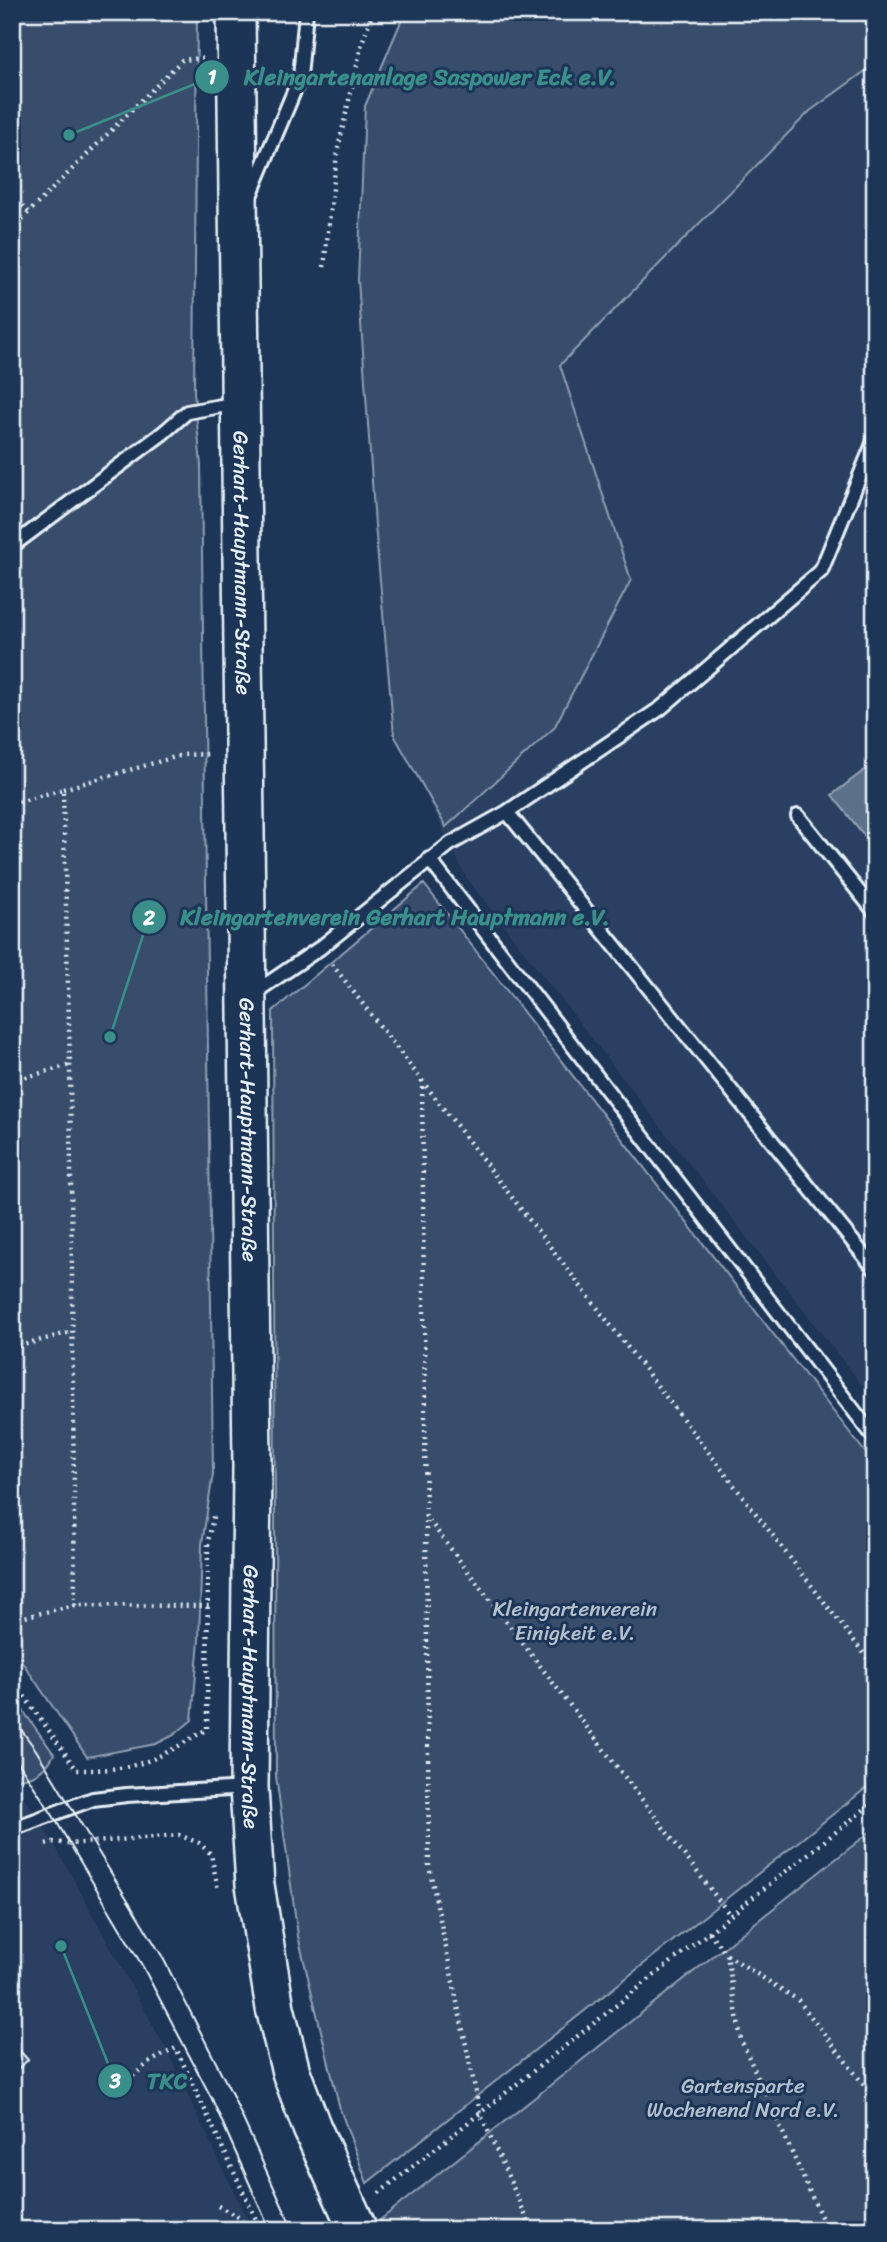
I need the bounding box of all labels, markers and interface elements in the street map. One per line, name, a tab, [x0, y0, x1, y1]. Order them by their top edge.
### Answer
callout: Kleingartenanlage Saspower Eck e.V.	[195, 55, 630, 99]
text: Kleingartenanlage Saspower Eck e.V.	[243, 57, 616, 98]
text: 1	[207, 58, 217, 96]
street label: Gerhart-Hauptmann-Straße	[222, 431, 263, 695]
callout: Kleingartenverein Gerhart Hauptmann e.V.	[131, 895, 624, 939]
text: Kleingartenverein Gerhart Hauptmann e.V.	[179, 897, 610, 938]
text: 2	[142, 899, 155, 937]
street label: Gerhart-Hauptmann-Straße	[228, 998, 269, 1262]
street label: Gerhart-Hauptmann-Straße	[230, 1565, 270, 1830]
park label: Kleingartenverein Einigkeit e.V.	[493, 1590, 657, 1652]
callout: TKC	[98, 2059, 201, 2103]
text: TKC	[147, 2061, 188, 2102]
text: 3	[108, 2062, 121, 2100]
park label: Gartensparte Wochenend Nord e.V.	[647, 2067, 839, 2129]

